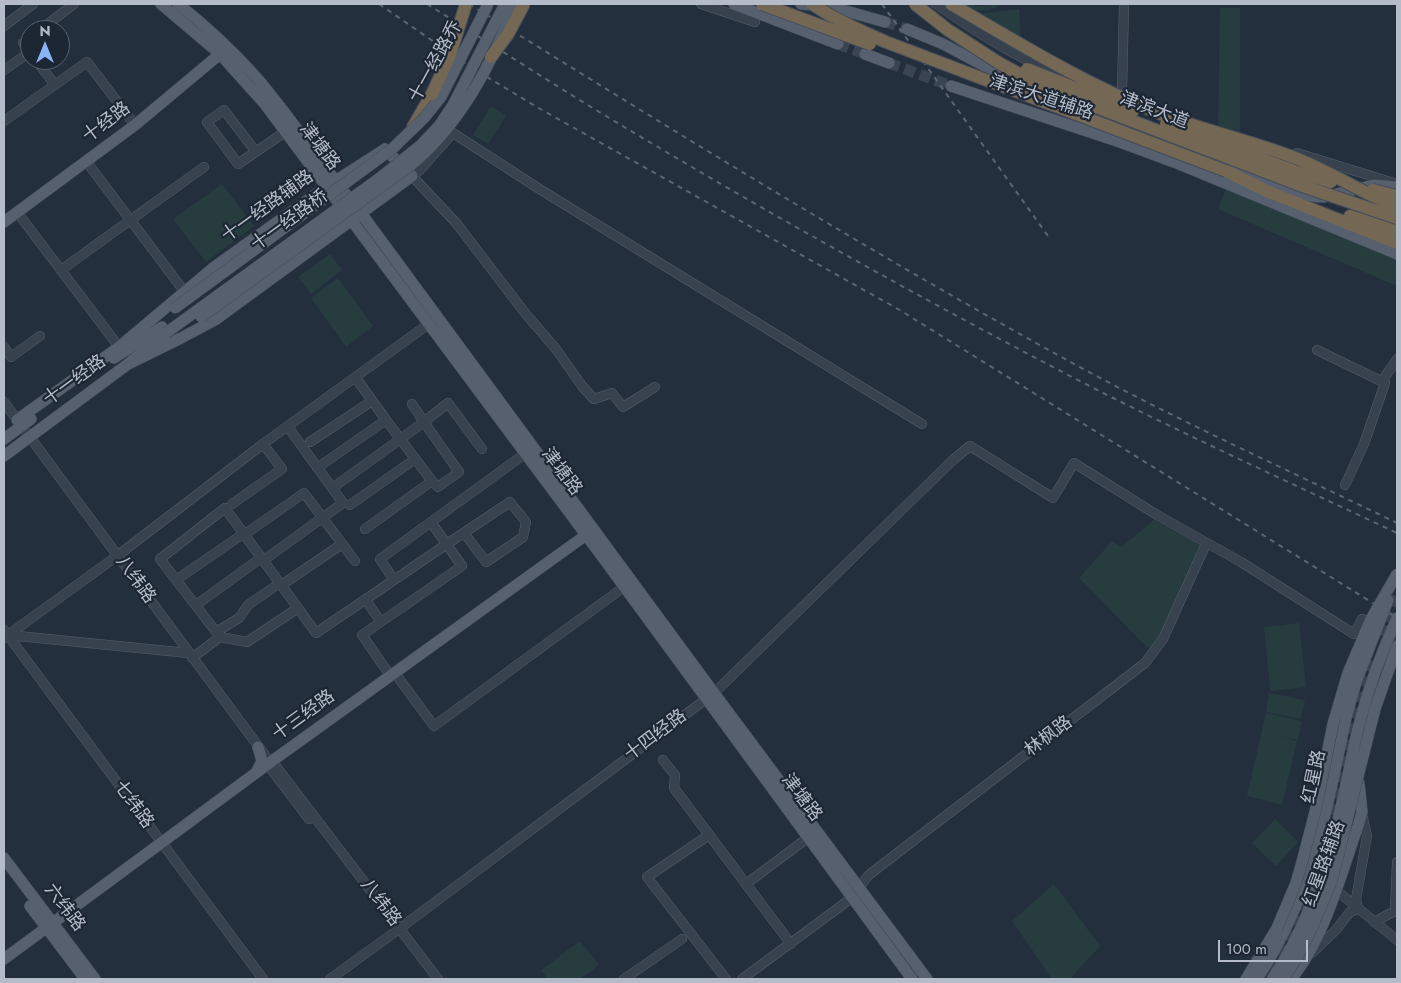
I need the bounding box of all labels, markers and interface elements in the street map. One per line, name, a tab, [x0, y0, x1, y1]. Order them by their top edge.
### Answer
street label: 十一经路乔	[405, 17, 467, 107]
north arrow	[20, 20, 70, 70]
text: N	[39, 21, 51, 41]
street label: 津滨大道辅路	[986, 71, 1096, 125]
street label: 津滨大道	[1117, 88, 1191, 134]
street label: 十经路	[79, 98, 135, 148]
street label: 津塘路	[294, 119, 344, 175]
street label: 十一经路辅路	[218, 167, 318, 247]
street label: 十一经路桥	[247, 186, 333, 256]
street label: 十一经路	[40, 351, 110, 411]
street label: 津塘路	[536, 444, 586, 500]
street label: 八纬路	[110, 552, 160, 608]
street label: 十三经路	[269, 686, 339, 746]
street label: 十四经路	[621, 706, 691, 766]
street label: 林枫路	[1021, 712, 1077, 762]
street label: 红星路	[1299, 748, 1331, 806]
street label: 津塘路	[776, 770, 826, 826]
street label: 七纬路	[108, 777, 158, 833]
street label: 红星路辅路	[1299, 818, 1351, 910]
street label: 八纬路	[355, 875, 405, 931]
street label: 六纬路	[39, 880, 89, 936]
scale bar	[1221, 930, 1311, 962]
text: 100 m	[1226, 938, 1267, 960]

